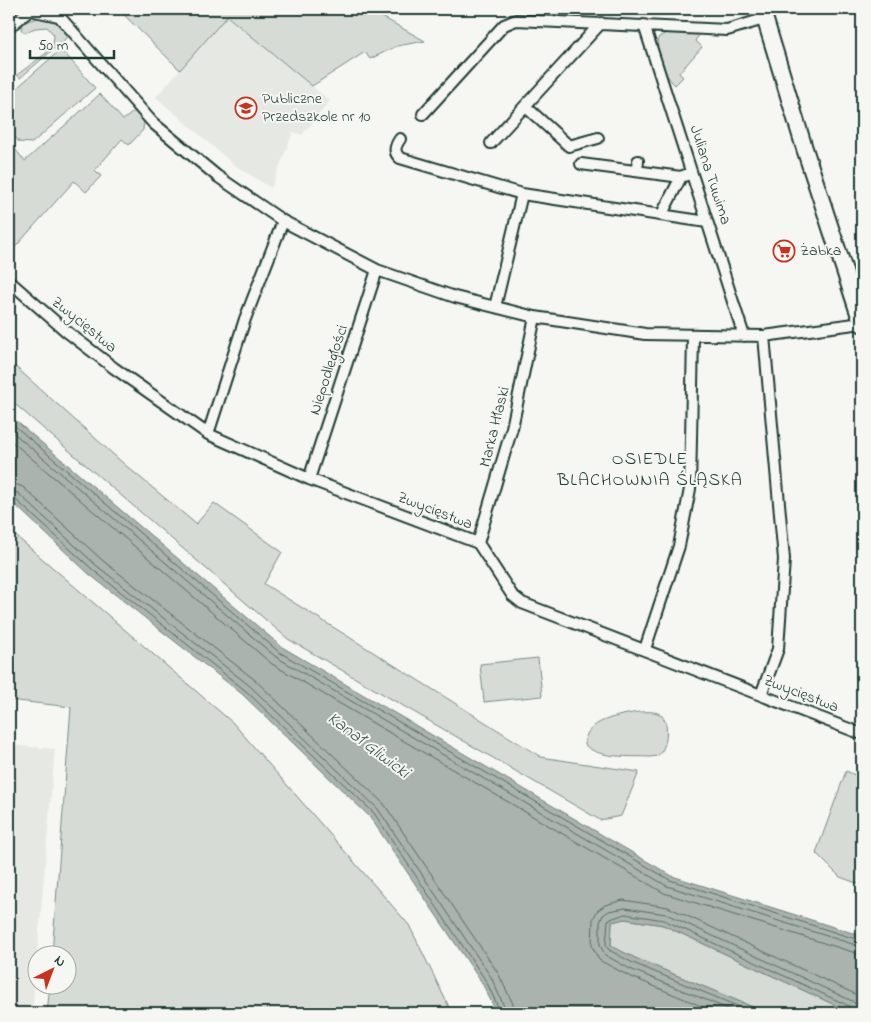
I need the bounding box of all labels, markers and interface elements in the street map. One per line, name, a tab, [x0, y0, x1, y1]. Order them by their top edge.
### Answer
scale bar	[30, 28, 114, 60]
text: 50 m	[38, 35, 69, 57]
place label: Publiczne Przedszkole nr 10	[262, 87, 371, 129]
school or university icon: Publiczne Przedszkole nr 10	[234, 96, 258, 120]
street label: Juliana Tuwima	[683, 122, 737, 228]
supermarket icon: Żabka	[772, 239, 796, 263]
place label: Żabka	[800, 239, 841, 263]
street label: Zwycięstwa	[46, 291, 122, 359]
street label: Niepodległości	[303, 322, 355, 418]
street label: Marka Hłaski	[473, 384, 517, 470]
district label: OSIEDLE BLACHOWNIA ŚLĄSKA	[556, 447, 743, 494]
street label: Zwycięstwa	[394, 486, 476, 536]
street label: Zwycięstwa	[760, 669, 842, 719]
water label: Kanał Gliwicki	[321, 706, 416, 787]
north arrow	[28, 944, 78, 994]
text: N	[49, 950, 70, 972]

